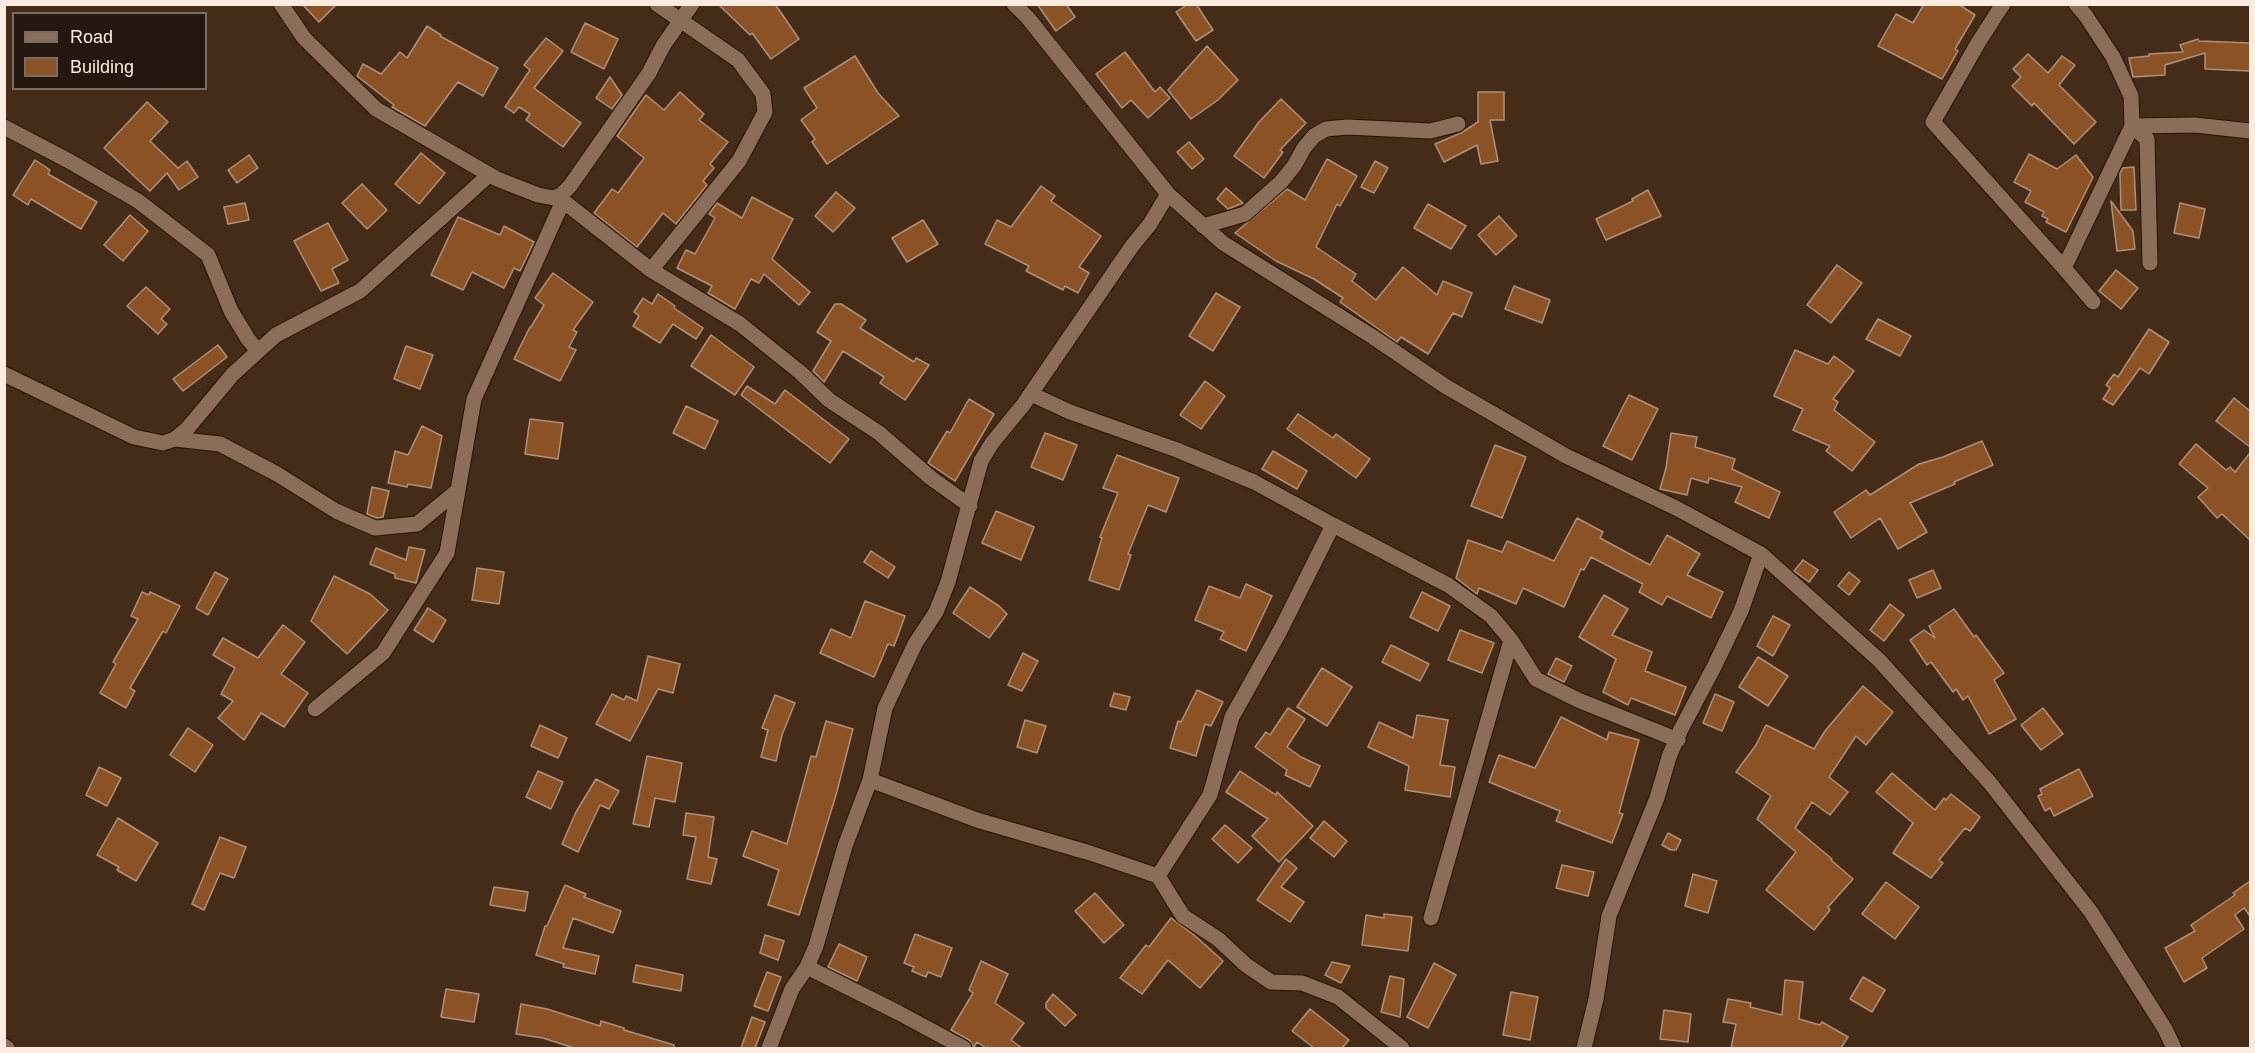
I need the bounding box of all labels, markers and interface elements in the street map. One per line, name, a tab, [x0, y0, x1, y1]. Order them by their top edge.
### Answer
legend	[12, 12, 207, 90]
text: Road	[70, 27, 113, 47]
text: Building	[70, 57, 134, 77]

